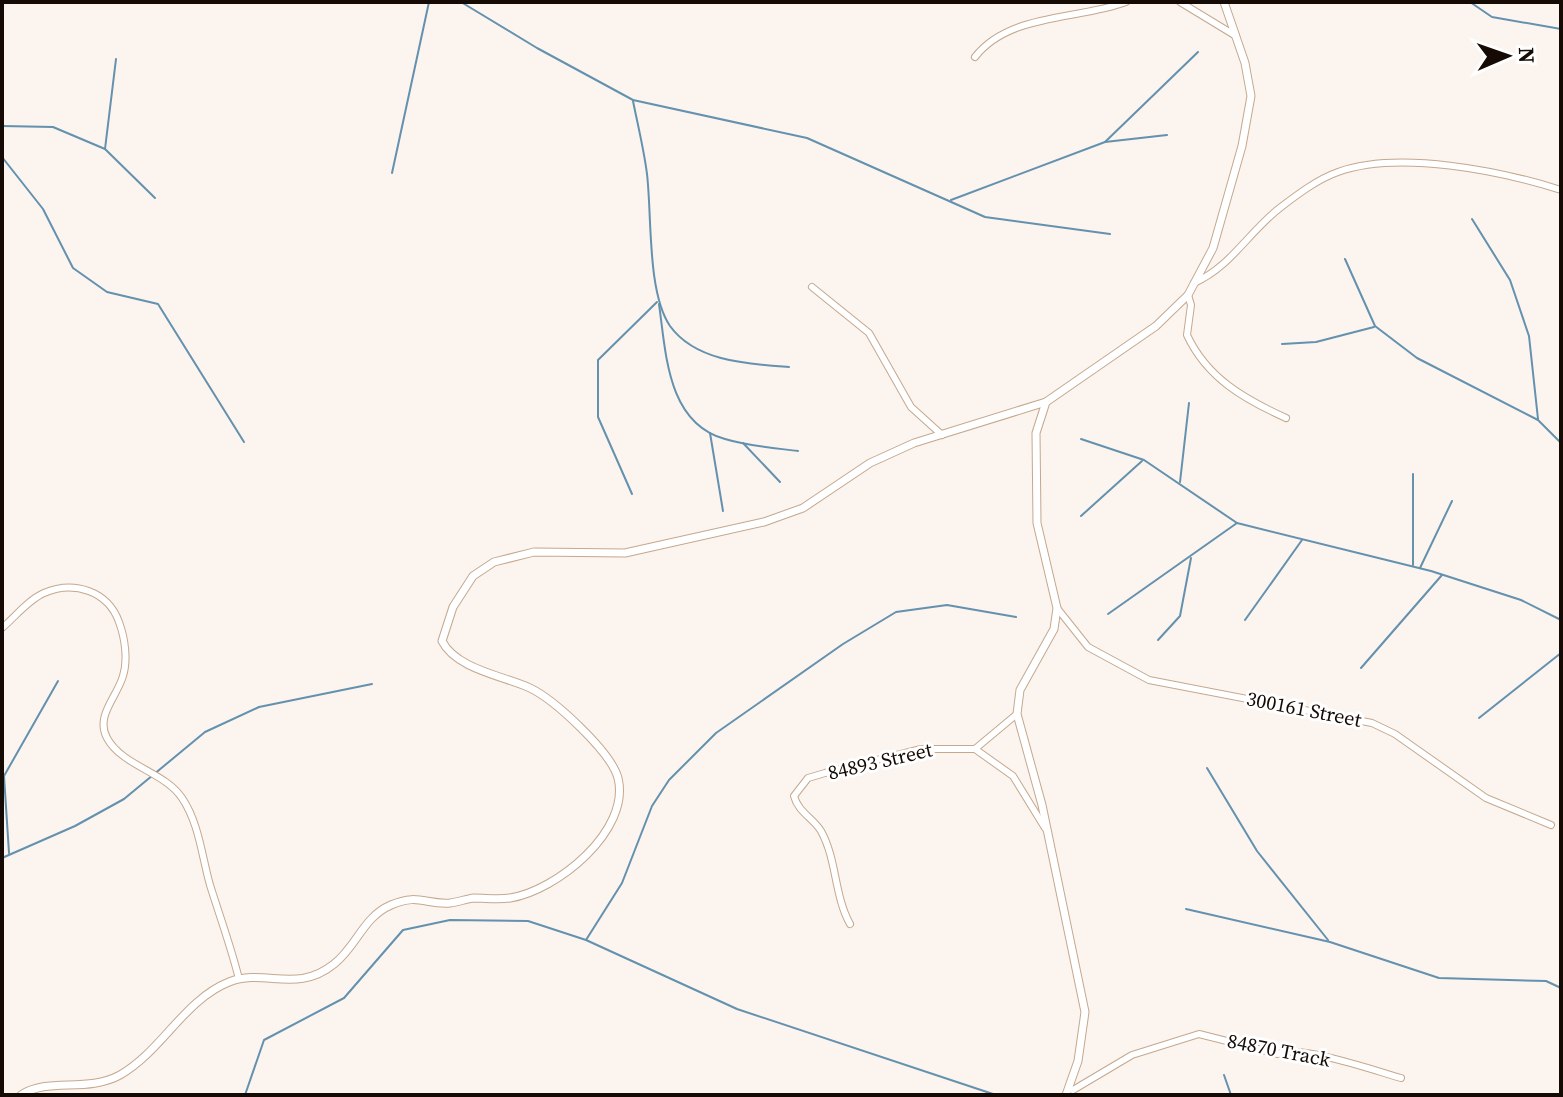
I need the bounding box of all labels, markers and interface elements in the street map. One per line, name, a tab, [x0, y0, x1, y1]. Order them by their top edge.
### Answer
north arrow	[1467, 16, 1547, 96]
text: N	[1512, 47, 1542, 64]
street label: 300161 Street	[1244, 684, 1364, 734]
street label: 84893 Street	[825, 735, 935, 787]
street label: 84870 Track	[1225, 1026, 1333, 1074]

